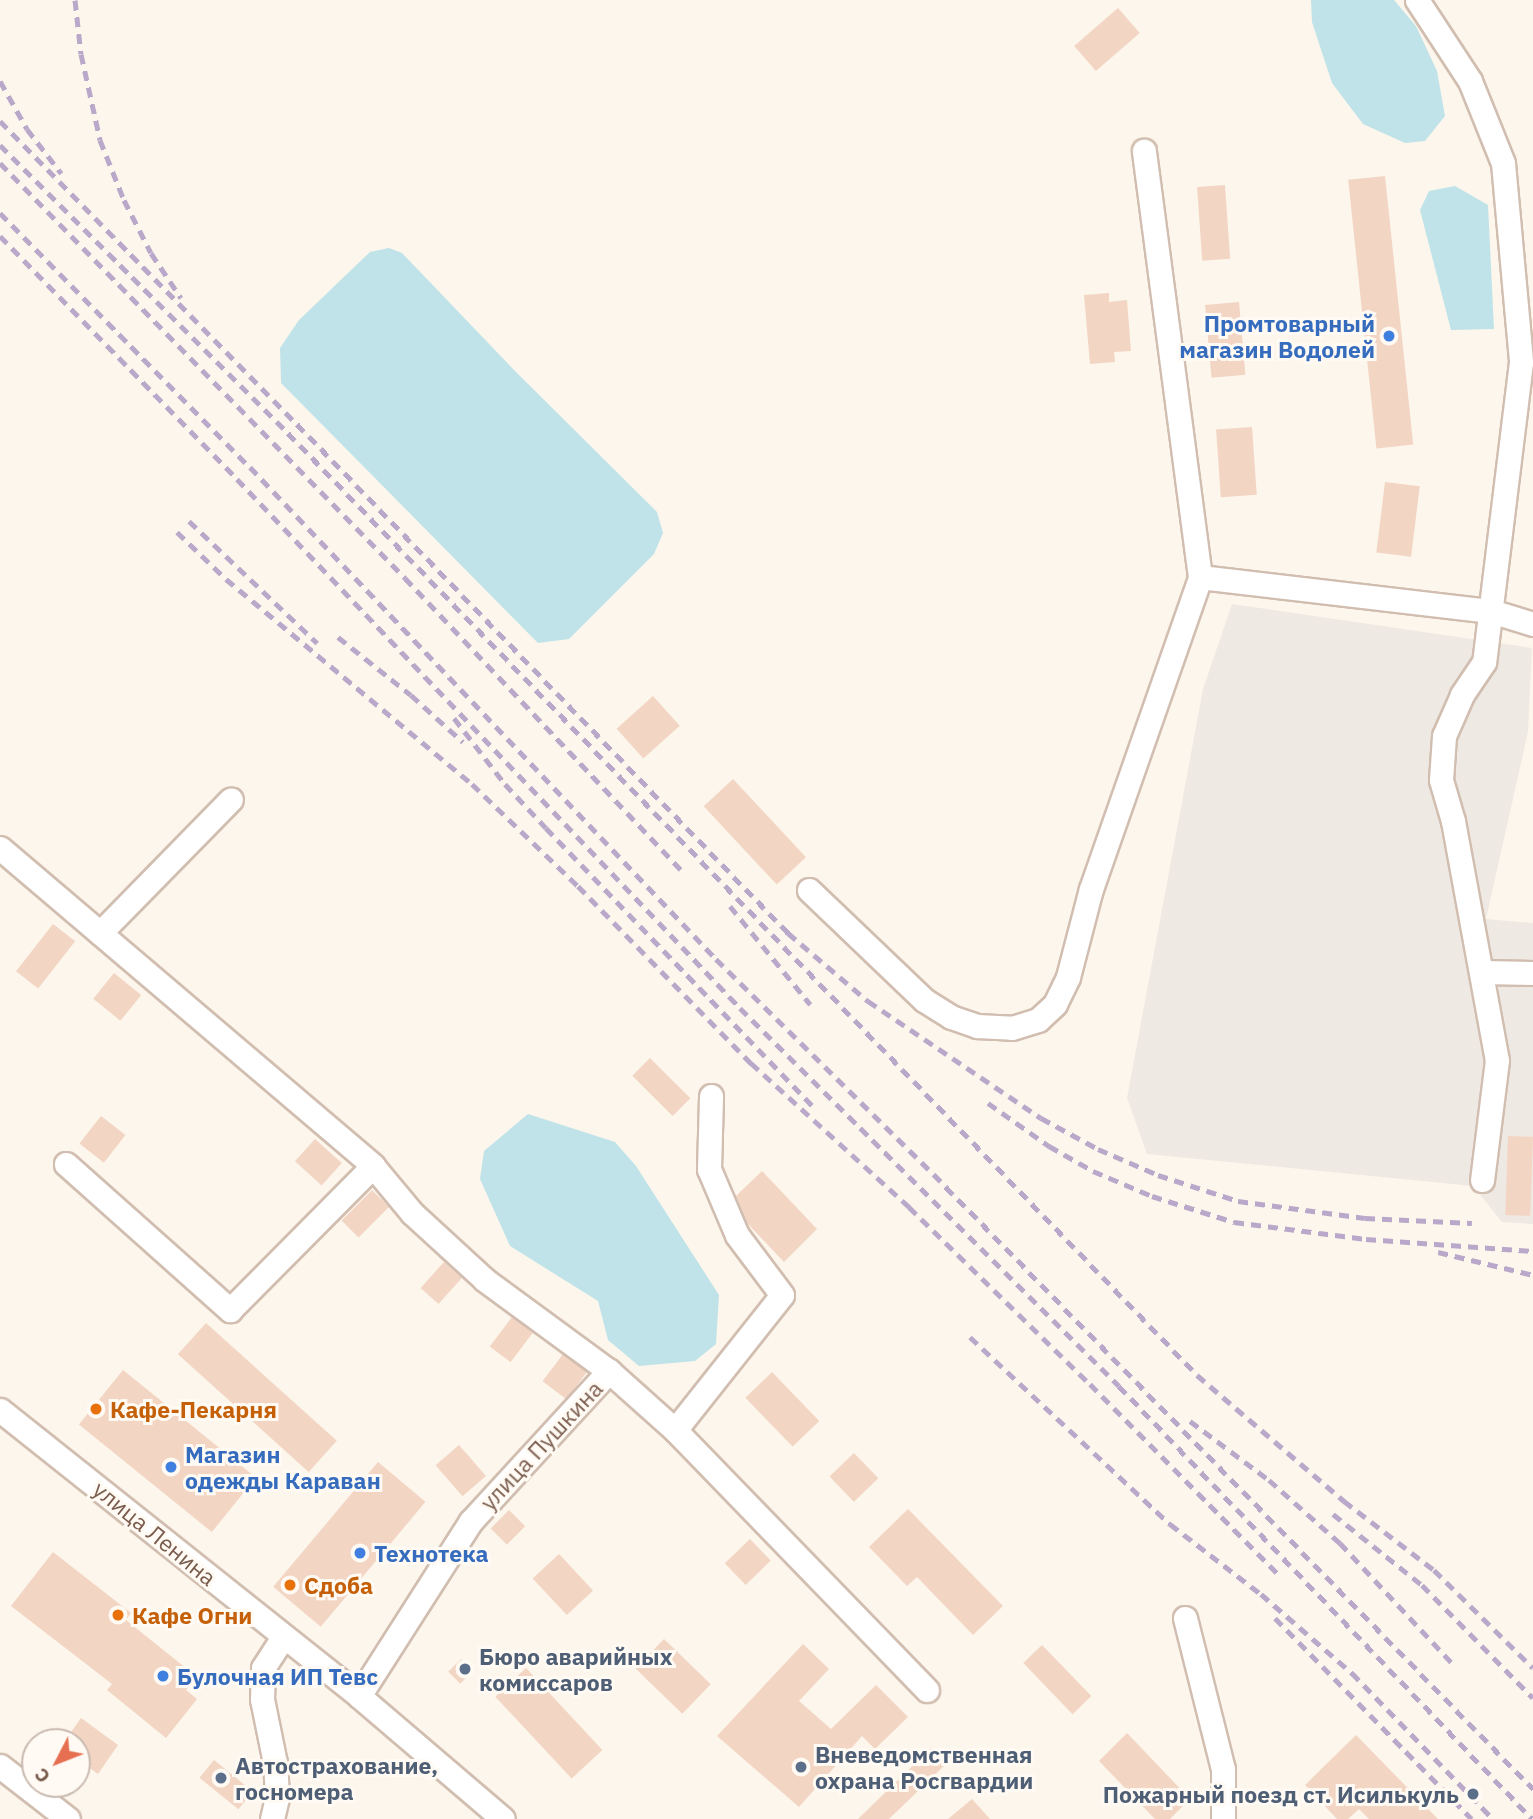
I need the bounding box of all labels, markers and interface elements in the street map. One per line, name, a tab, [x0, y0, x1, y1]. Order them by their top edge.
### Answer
place label: Промтоварный магазин Водолей	[1179, 309, 1375, 363]
marker: Промтоварный магазин Водолей	[1381, 328, 1397, 344]
street label: улица Пушкина	[474, 1375, 608, 1515]
place label: Кафе-Пекарня	[110, 1395, 277, 1423]
marker: Кафе-Пекарня	[88, 1401, 104, 1417]
place label: Магазин одежды Караван	[185, 1440, 381, 1494]
marker: Магазин одежды Караван	[163, 1459, 179, 1475]
street label: улица Ленина	[88, 1475, 222, 1591]
place label: Технотека	[374, 1539, 489, 1567]
marker: Технотека	[352, 1545, 368, 1561]
place label: Сдоба	[304, 1571, 373, 1599]
marker: Сдоба	[282, 1577, 298, 1593]
place label: Кафе Огни	[132, 1601, 252, 1629]
marker: Кафе Огни	[110, 1607, 126, 1623]
place label: Бюро аварийных комиссаров	[479, 1642, 673, 1696]
marker: Бюро аварийных комиссаров	[457, 1661, 473, 1677]
place label: Булочная ИП Тевс	[177, 1662, 378, 1690]
marker: Булочная ИП Тевс	[155, 1668, 171, 1684]
north arrow	[21, 1728, 91, 1798]
place label: Вневедомственная охрана Росгвардии	[815, 1740, 1033, 1794]
place label: Автострахование, госномера	[235, 1751, 438, 1805]
marker: Вневедомственная охрана Росгвардии	[793, 1759, 809, 1775]
text: С	[29, 1763, 55, 1788]
marker: Автострахование, госномера	[213, 1770, 229, 1786]
place label: Пожарный поезд ст. Исилькуль	[1103, 1780, 1459, 1808]
marker: Пожарный поезд ст. Исилькуль	[1465, 1786, 1481, 1802]

